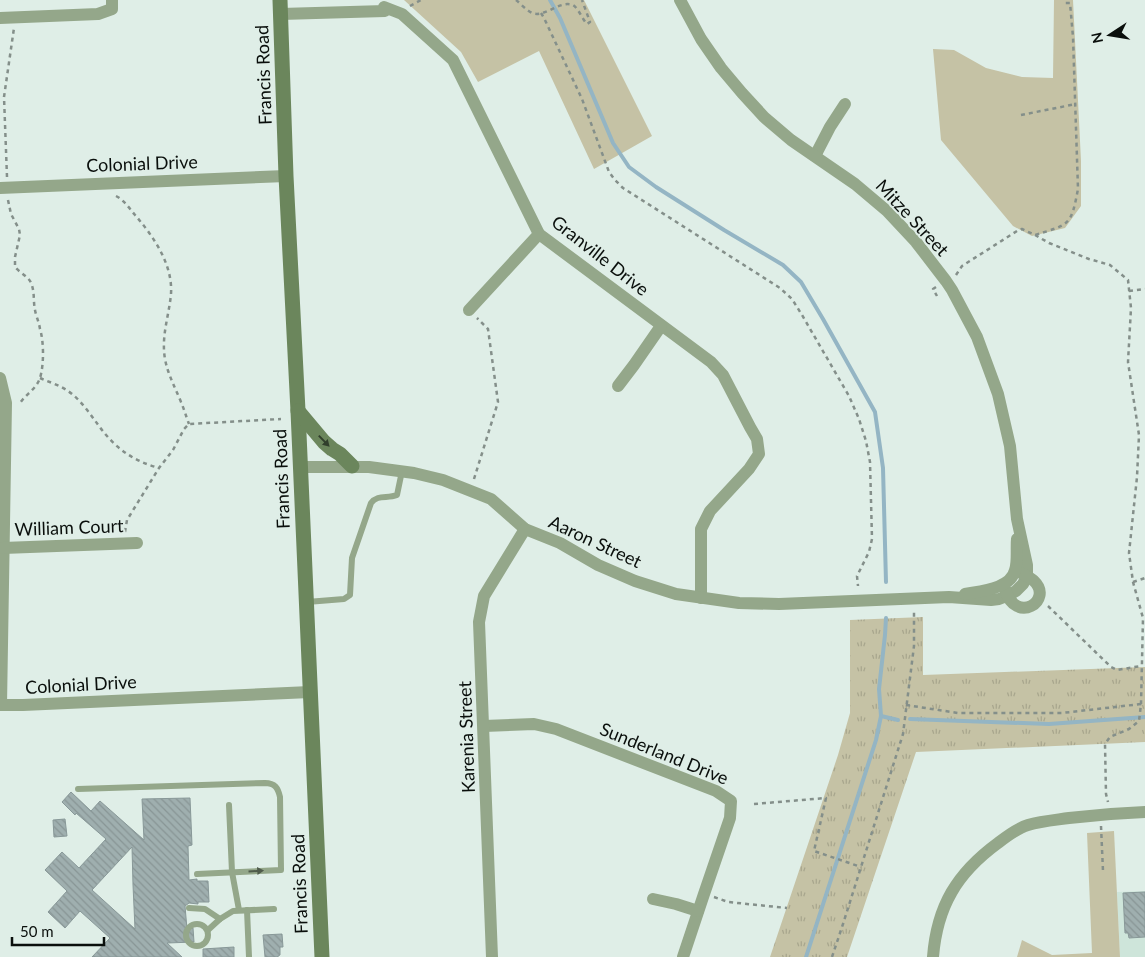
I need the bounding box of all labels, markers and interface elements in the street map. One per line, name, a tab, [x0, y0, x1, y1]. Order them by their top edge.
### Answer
north arrow	[1085, 10, 1135, 60]
street label: Francis Road	[250, 25, 276, 125]
text: N	[1087, 31, 1106, 45]
street label: Colonial Drive	[86, 150, 198, 176]
street label: Mitze Street	[872, 174, 954, 261]
street label: Granville Drive	[548, 210, 654, 300]
street label: Francis Road	[268, 429, 294, 529]
one-way arrow	[317, 434, 329, 446]
street label: Aaron Street	[546, 510, 646, 572]
street label: William Court	[14, 514, 124, 540]
street label: Colonial Drive	[25, 670, 137, 698]
street label: Karenia Street	[453, 680, 479, 793]
street label: Sunderland Drive	[597, 717, 732, 789]
street label: Francis Road	[286, 834, 312, 934]
one-way arrow	[249, 867, 265, 875]
scale bar	[12, 914, 105, 946]
text: 50 m	[20, 922, 54, 940]

